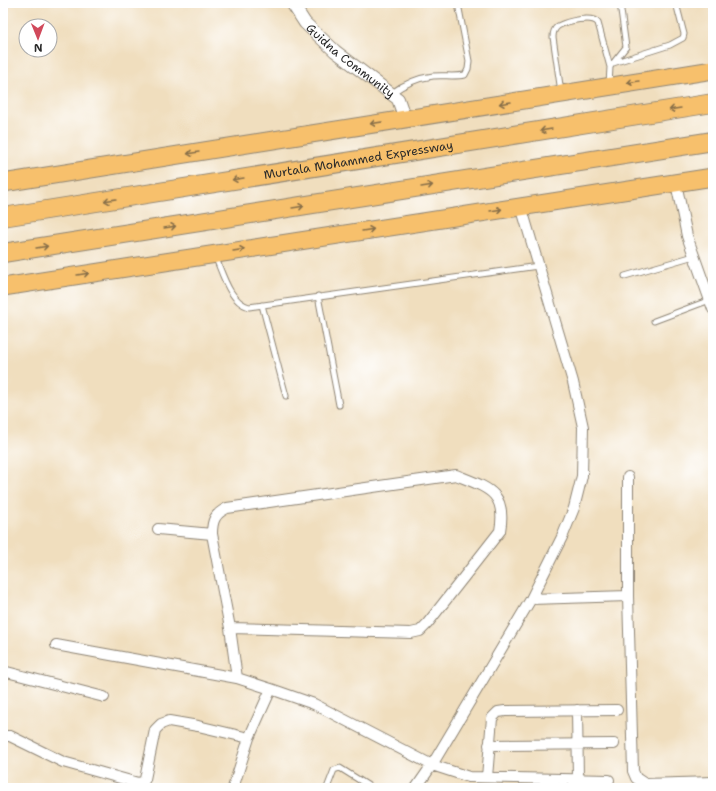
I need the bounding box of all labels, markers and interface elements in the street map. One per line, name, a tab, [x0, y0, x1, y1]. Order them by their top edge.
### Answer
north arrow	[18, 18, 58, 58]
street label: Guidna Community	[303, 20, 398, 102]
text: N	[33, 40, 43, 55]
one-way arrow	[627, 78, 640, 86]
one-way arrow	[499, 99, 512, 107]
one-way arrow	[668, 106, 681, 114]
one-way arrow	[370, 119, 383, 127]
one-way arrow	[540, 126, 553, 134]
street label: Murtala Mohammed Expressway	[263, 137, 454, 183]
one-way arrow	[186, 149, 199, 157]
one-way arrow	[232, 175, 245, 183]
one-way arrow	[420, 182, 433, 190]
one-way arrow	[104, 196, 117, 204]
one-way arrow	[291, 202, 304, 210]
one-way arrow	[489, 206, 502, 214]
one-way arrow	[163, 223, 176, 231]
one-way arrow	[361, 226, 374, 234]
one-way arrow	[35, 243, 48, 251]
one-way arrow	[232, 246, 245, 254]
one-way arrow	[76, 270, 89, 278]

